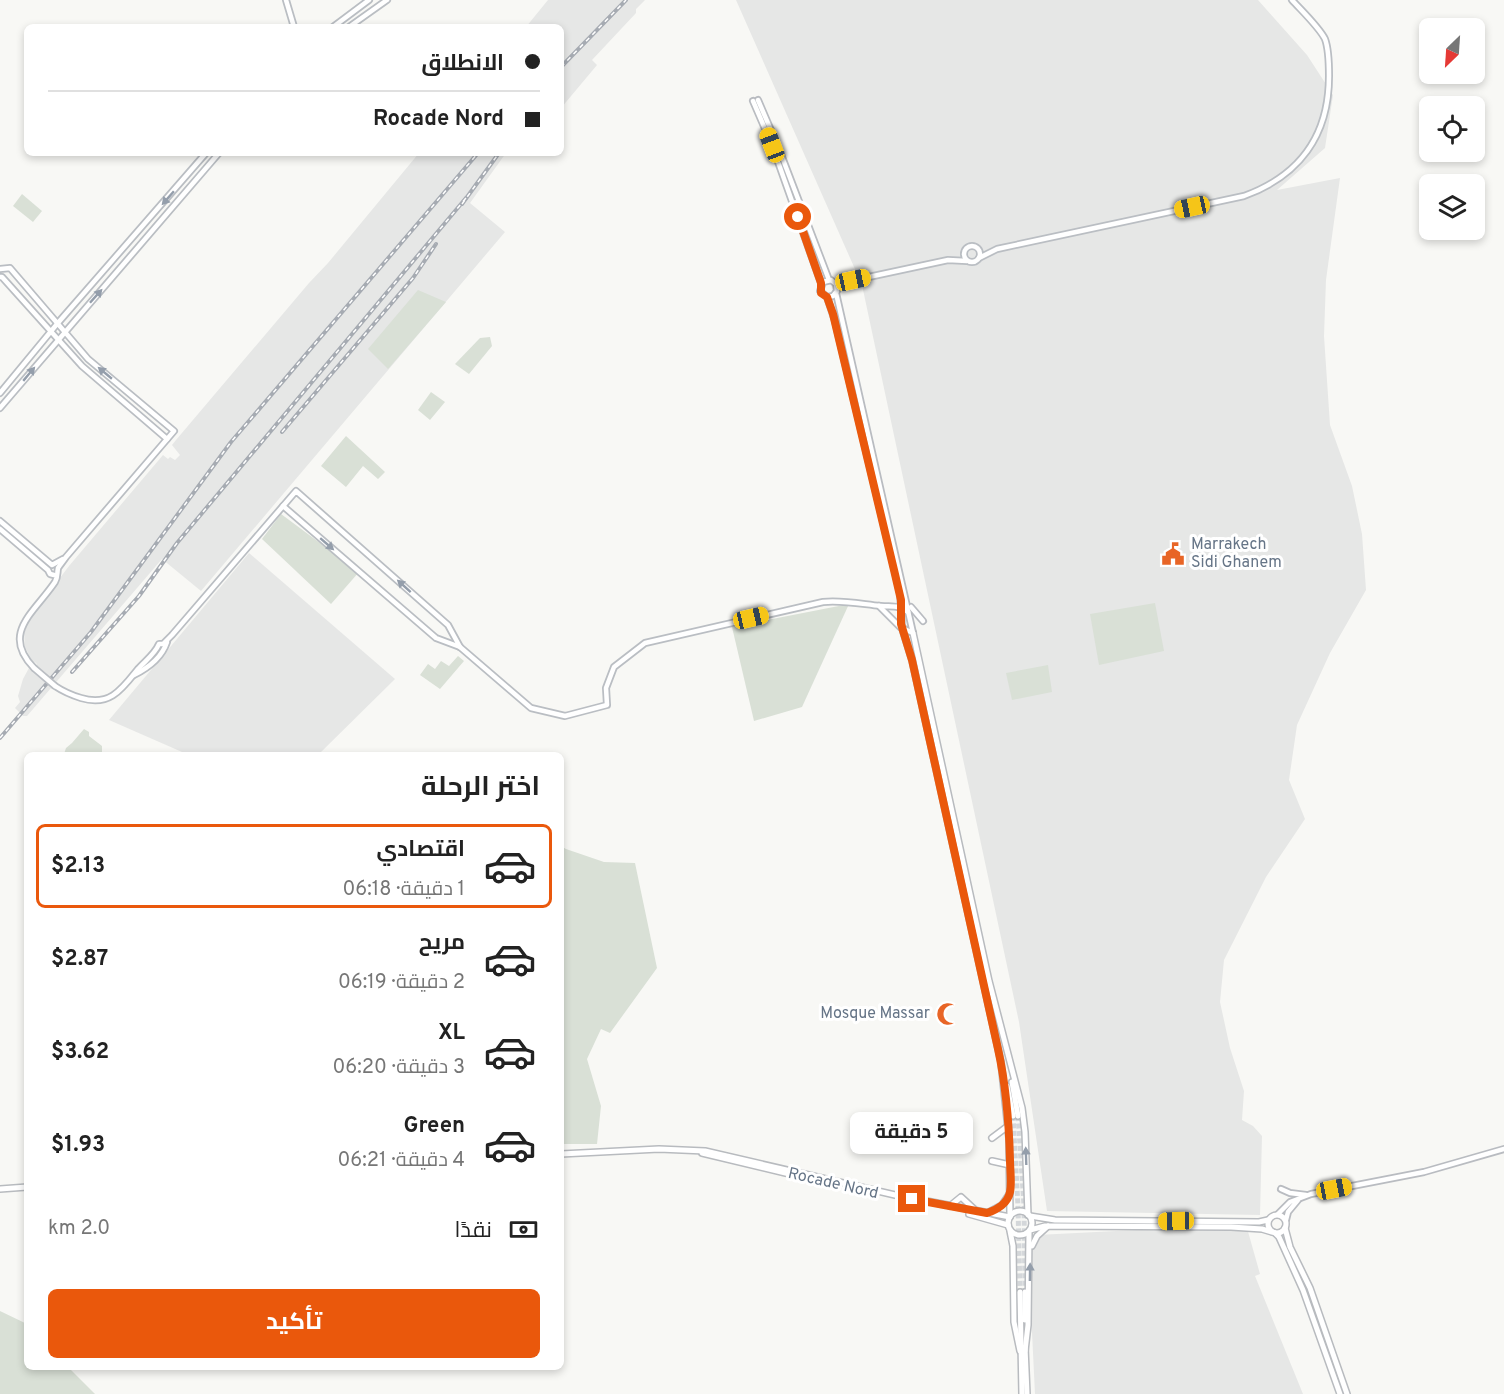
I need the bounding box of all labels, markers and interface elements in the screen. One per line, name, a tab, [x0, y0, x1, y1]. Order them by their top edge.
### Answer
north arrow	[1419, 18, 1485, 84]
map controls	[1419, 18, 1485, 240]
text: الانطلاق	[421, 51, 504, 78]
button: locate	[1419, 96, 1485, 162]
text: Rocade Nord	[373, 106, 504, 133]
car	[757, 125, 787, 165]
button: layers	[1419, 174, 1485, 240]
one-way arrow	[162, 190, 175, 205]
car	[1173, 194, 1211, 220]
route start	[784, 203, 811, 230]
car	[834, 267, 872, 293]
one-way arrow	[89, 289, 103, 304]
one-way arrow	[22, 366, 35, 382]
one-way arrow	[98, 367, 113, 380]
place label: Marrakech Sidi Ghanem	[1191, 535, 1282, 573]
one-way arrow	[319, 537, 334, 550]
public building icon: Marrakech Sidi Ghanem	[1160, 541, 1186, 567]
one-way arrow	[397, 580, 412, 593]
car	[731, 605, 771, 631]
text: اختر الرحلة	[421, 771, 540, 805]
text: اقتصادي	[376, 837, 465, 864]
icon: car	[483, 839, 537, 893]
text: $2.13	[51, 853, 105, 880]
text: 1 دقيقة · 06:18	[342, 877, 465, 903]
text: مريح	[419, 930, 465, 957]
icon: car	[483, 932, 537, 986]
text: $2.87	[51, 946, 108, 973]
text: 2 دقيقة · 06:19	[338, 970, 465, 996]
mosque icon: Mosque Massar	[935, 1001, 961, 1027]
place label: Mosque Massar	[820, 1004, 930, 1024]
text: XL	[438, 1020, 465, 1047]
icon: car	[483, 1025, 537, 1079]
text: $3.62	[51, 1039, 109, 1066]
text: 3 دقيقة · 06:20	[332, 1055, 465, 1081]
callout: 5 دقيقة	[850, 1112, 974, 1154]
text: Green	[403, 1113, 465, 1140]
icon: car	[483, 1118, 537, 1172]
text: 5 دقيقة	[875, 1120, 948, 1146]
text: $1.93	[51, 1132, 105, 1159]
one-way arrow	[1021, 1147, 1031, 1166]
text: 4 دقيقة · 06:21	[337, 1148, 465, 1174]
street label: Rocade Nord	[786, 1164, 880, 1204]
car	[1315, 1177, 1353, 1201]
route end	[898, 1185, 925, 1212]
car	[1158, 1212, 1194, 1230]
icon: cash	[507, 1213, 540, 1246]
text: 2.0 km	[48, 1216, 110, 1242]
text: نقدًا	[454, 1218, 492, 1245]
one-way arrow	[1025, 1262, 1035, 1281]
button: تأكيد	[48, 1289, 540, 1358]

